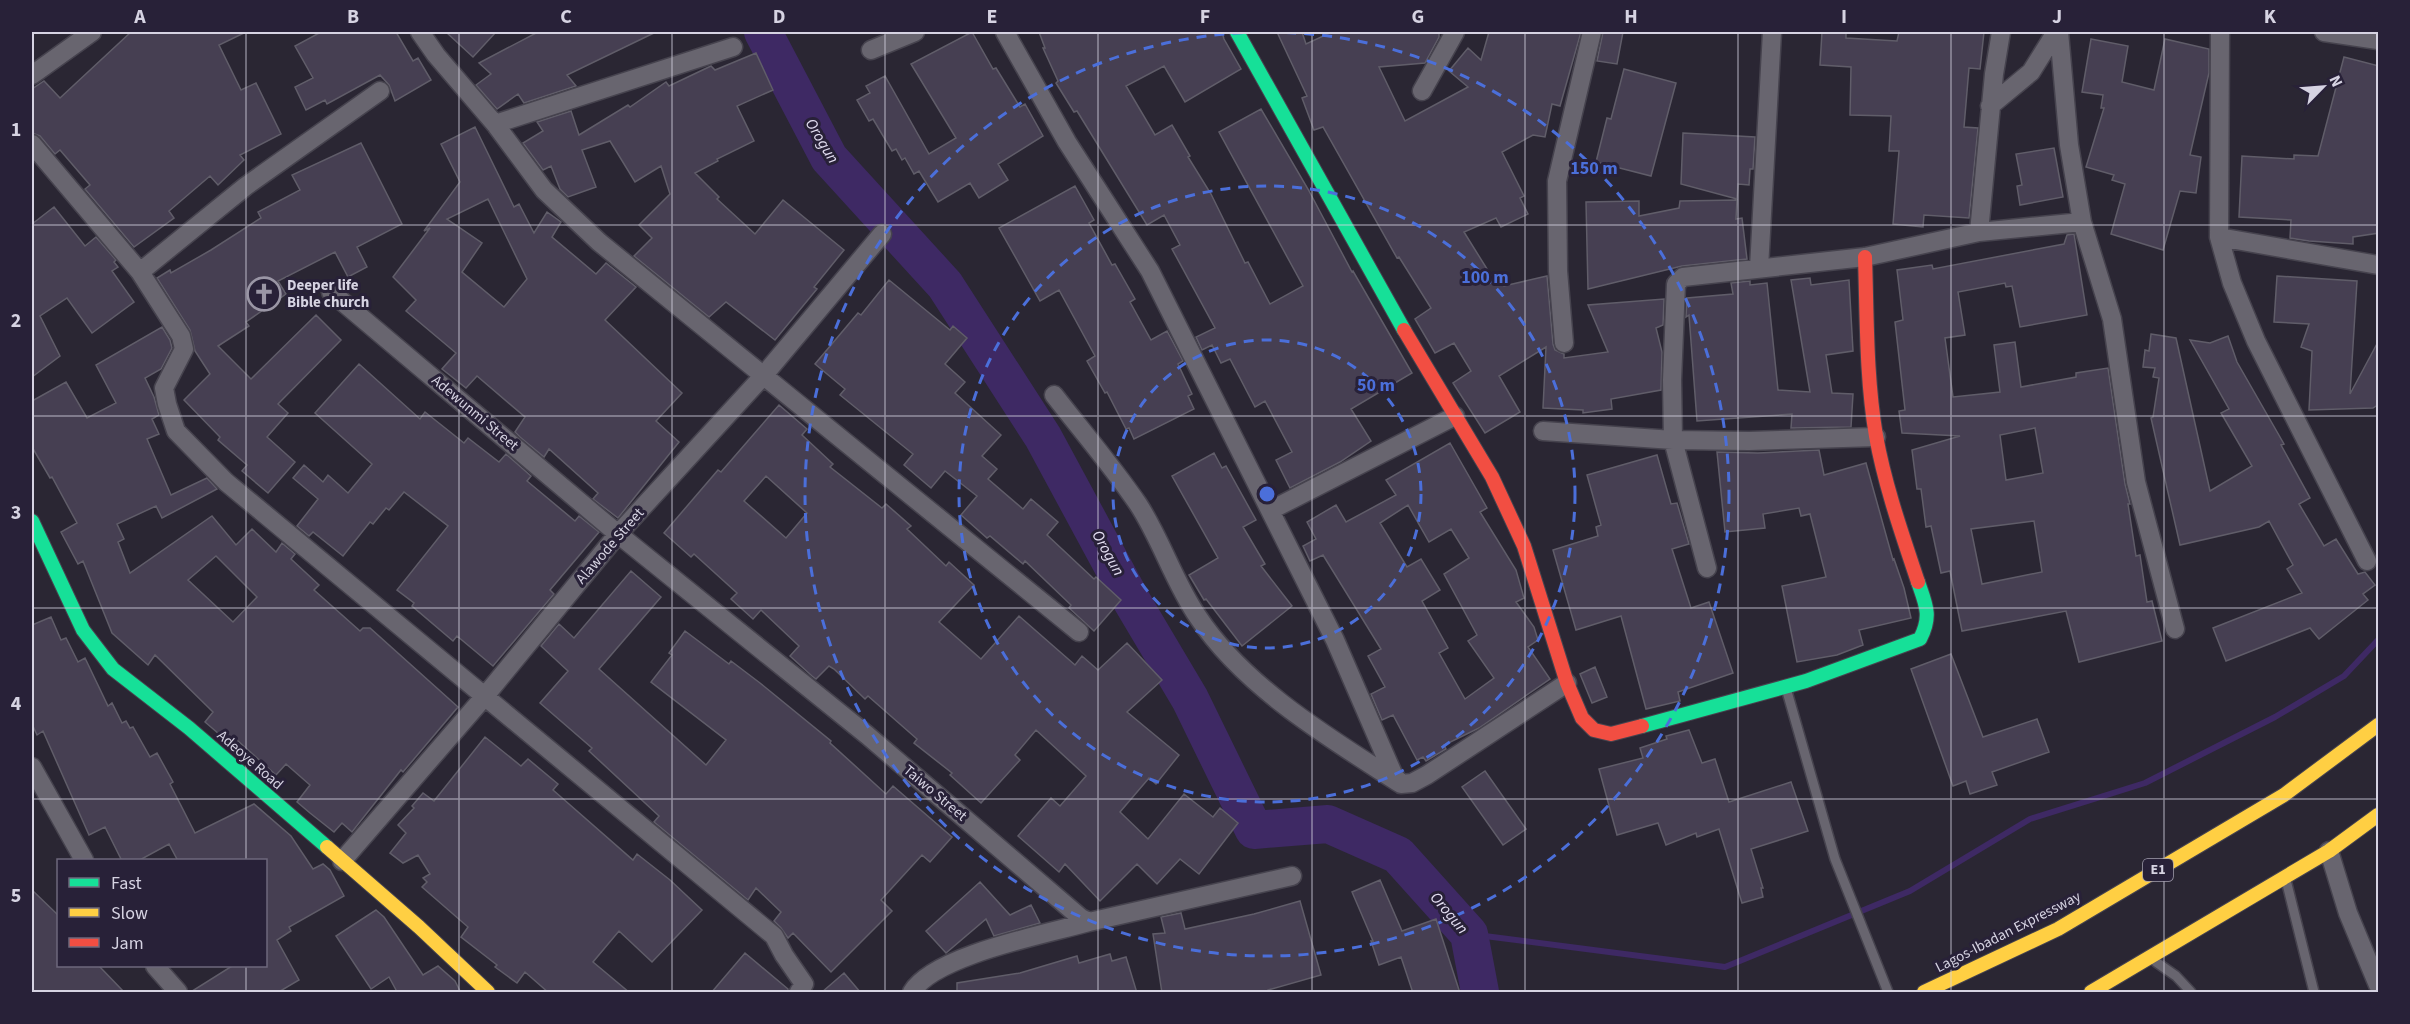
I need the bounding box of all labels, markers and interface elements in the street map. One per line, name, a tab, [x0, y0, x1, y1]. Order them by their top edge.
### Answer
text: A	[133, 3, 146, 31]
text: B	[347, 3, 359, 31]
text: C	[560, 3, 572, 31]
text: D	[773, 3, 785, 31]
text: E	[987, 3, 997, 31]
text: F	[1200, 3, 1210, 31]
text: G	[1412, 3, 1424, 31]
text: H	[1624, 3, 1638, 31]
text: I	[1841, 3, 1847, 31]
text: J	[2052, 3, 2062, 31]
text: K	[2264, 3, 2277, 31]
north arrow	[2293, 57, 2353, 117]
text: N	[2323, 72, 2348, 91]
water label: Orogun	[800, 114, 844, 168]
text: 1	[11, 116, 21, 144]
text: 150 m	[1570, 156, 1618, 181]
text: 100 m	[1461, 265, 1509, 290]
place label: Deeper life Bible church	[287, 275, 369, 313]
church icon: Deeper life Bible church	[246, 276, 282, 312]
text: 2	[11, 307, 21, 335]
street label: Adewunmi Street	[427, 370, 523, 456]
text: 50 m	[1357, 373, 1395, 398]
centre of rings	[1257, 484, 1277, 504]
text: 3	[11, 499, 21, 527]
street label: Alawode Street	[571, 503, 649, 589]
water label: Orogun	[1087, 526, 1129, 580]
text: 4	[11, 690, 22, 718]
street label: Adeoye Road	[212, 725, 288, 795]
street label: Taiwo Street	[899, 760, 971, 826]
legend	[57, 859, 267, 967]
road number: E1	[2143, 859, 2173, 881]
text: Fast	[111, 871, 142, 896]
text: 5	[11, 882, 21, 910]
street label: Lagos-Ibadan Expressway	[1932, 886, 2084, 978]
water label: Orogun	[1425, 887, 1473, 939]
text: Slow	[111, 901, 148, 926]
text: Jam	[111, 931, 144, 956]

